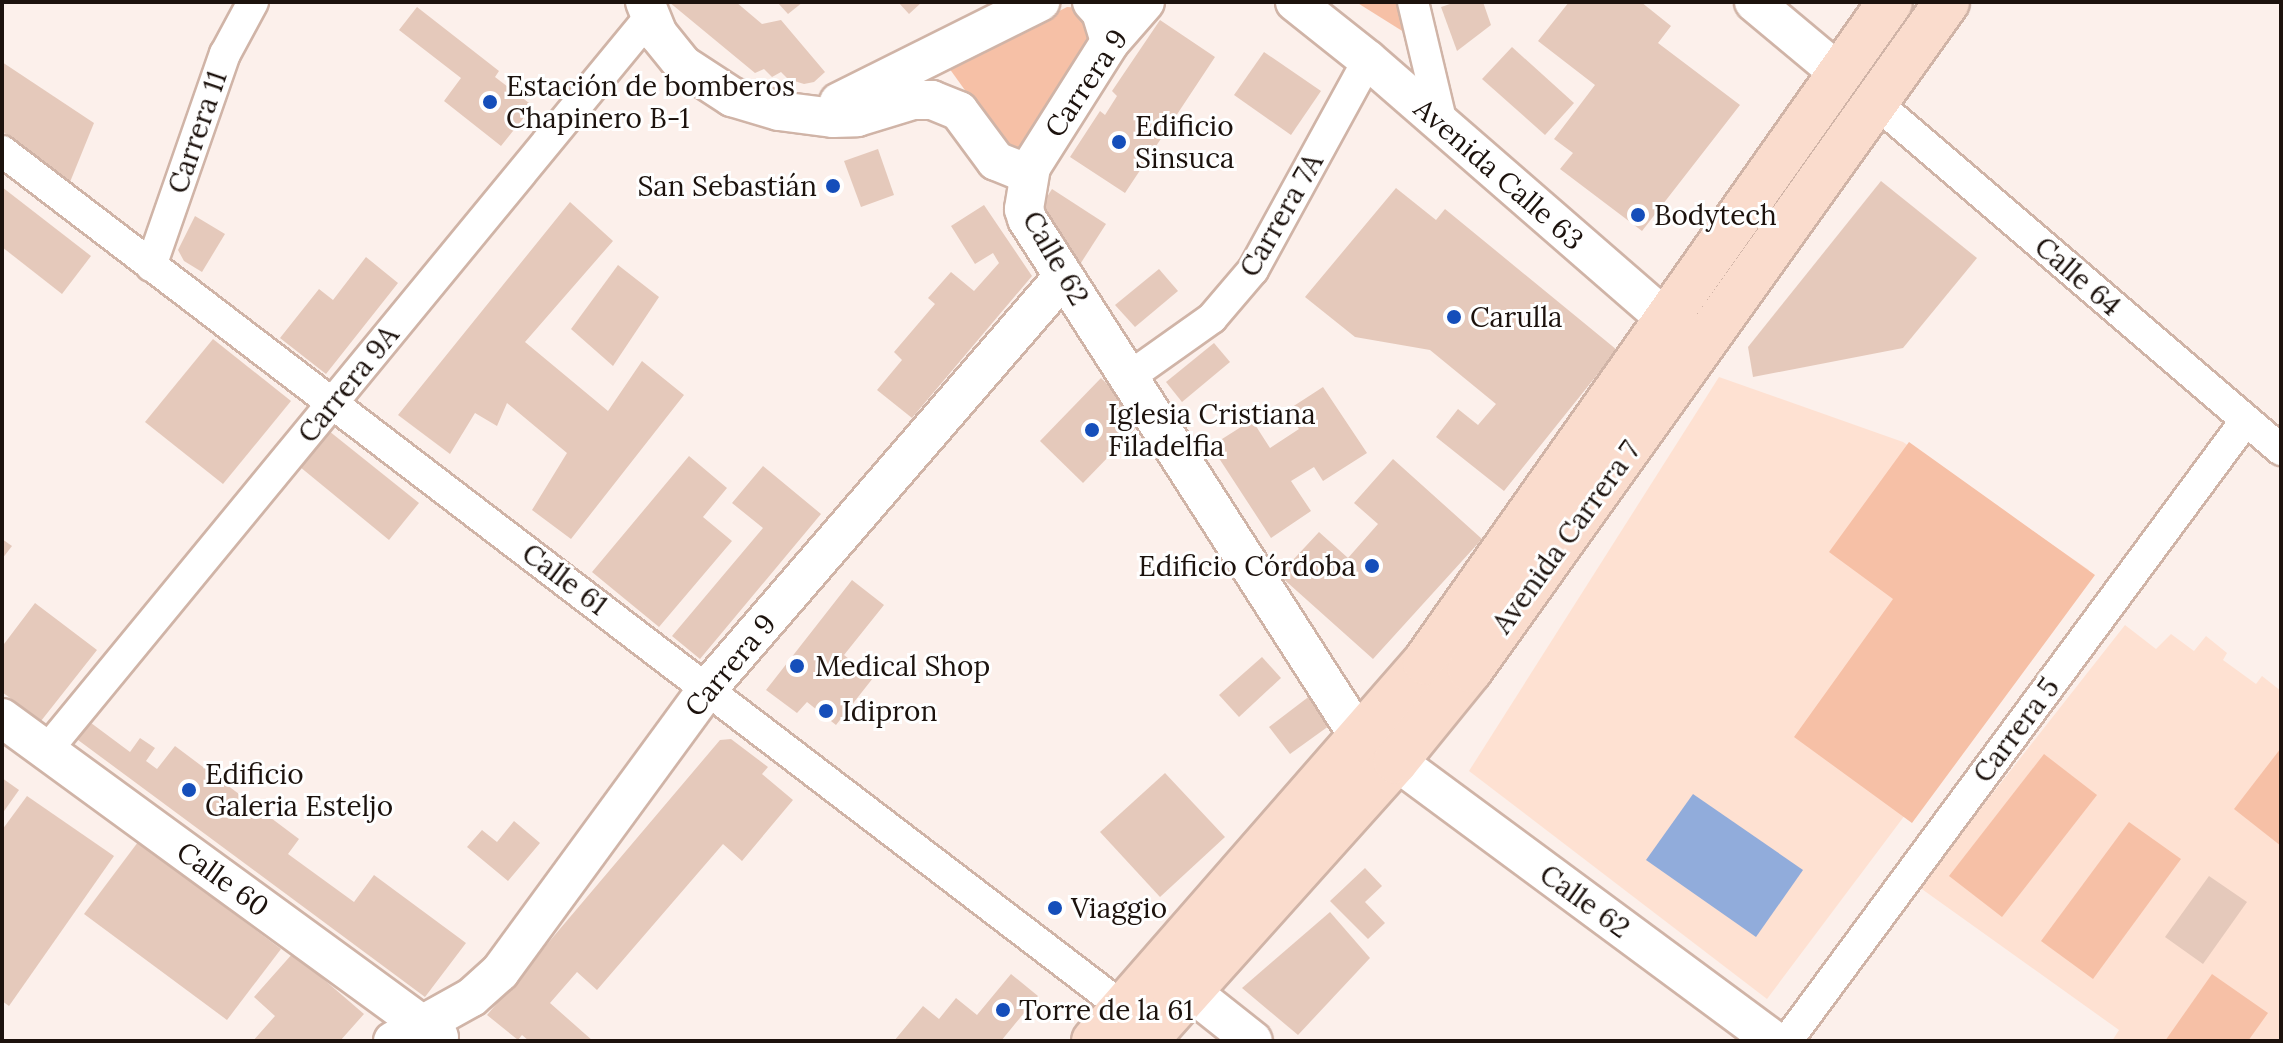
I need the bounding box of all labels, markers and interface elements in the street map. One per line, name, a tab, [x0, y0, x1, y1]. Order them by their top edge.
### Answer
street label: Carrera 9	[1038, 23, 1134, 143]
street label: Carrera 11	[160, 66, 234, 198]
place label: Estación de bomberos Chapinero B-1	[506, 69, 795, 135]
street label: Avenida Calle 63	[1408, 91, 1590, 257]
marker: Estación de bomberos Chapinero B-1	[481, 93, 499, 111]
place label: Edificio Sinsuca	[1135, 109, 1235, 175]
marker: Edificio Sinsuca	[1110, 133, 1128, 151]
street label: Carrera 7A	[1232, 147, 1330, 283]
place label: San Sebastián	[637, 169, 817, 203]
marker: San Sebastián	[824, 177, 842, 195]
place label: Bodytech	[1654, 198, 1777, 232]
street label: Calle 62	[1016, 205, 1096, 311]
marker: Bodytech	[1629, 206, 1647, 224]
street label: Calle 64	[2028, 229, 2128, 323]
place label: Carulla	[1470, 300, 1563, 334]
marker: Carulla	[1445, 308, 1463, 326]
street label: Carrera 9A	[291, 319, 405, 449]
place label: Iglesia Cristiana Filadelfia	[1108, 397, 1316, 463]
marker: Iglesia Cristiana Filadelfia	[1083, 421, 1101, 439]
street label: Avenida Carrera 7	[1485, 434, 1647, 640]
street label: Calle 61	[516, 536, 614, 622]
place label: Edificio Córdoba	[1138, 549, 1356, 583]
marker: Edificio Córdoba	[1363, 557, 1381, 575]
street label: Carrera 9	[678, 607, 782, 723]
place label: Medical Shop	[815, 649, 990, 683]
marker: Medical Shop	[786, 655, 808, 677]
street label: Carrera 5	[1966, 671, 2066, 789]
place label: Idipron	[842, 694, 937, 728]
marker: Idipron	[817, 702, 835, 720]
place label: Edificio Galeria Esteljo	[205, 757, 393, 823]
marker: Edificio Galeria Esteljo	[180, 781, 198, 799]
street label: Calle 60	[171, 834, 275, 924]
street label: Calle 62	[1533, 857, 1637, 945]
place label: Viaggio	[1071, 891, 1167, 925]
marker: Viaggio	[1046, 899, 1064, 917]
place label: Torre de la 61	[1019, 993, 1194, 1027]
marker: Torre de la 61	[994, 1001, 1012, 1019]

